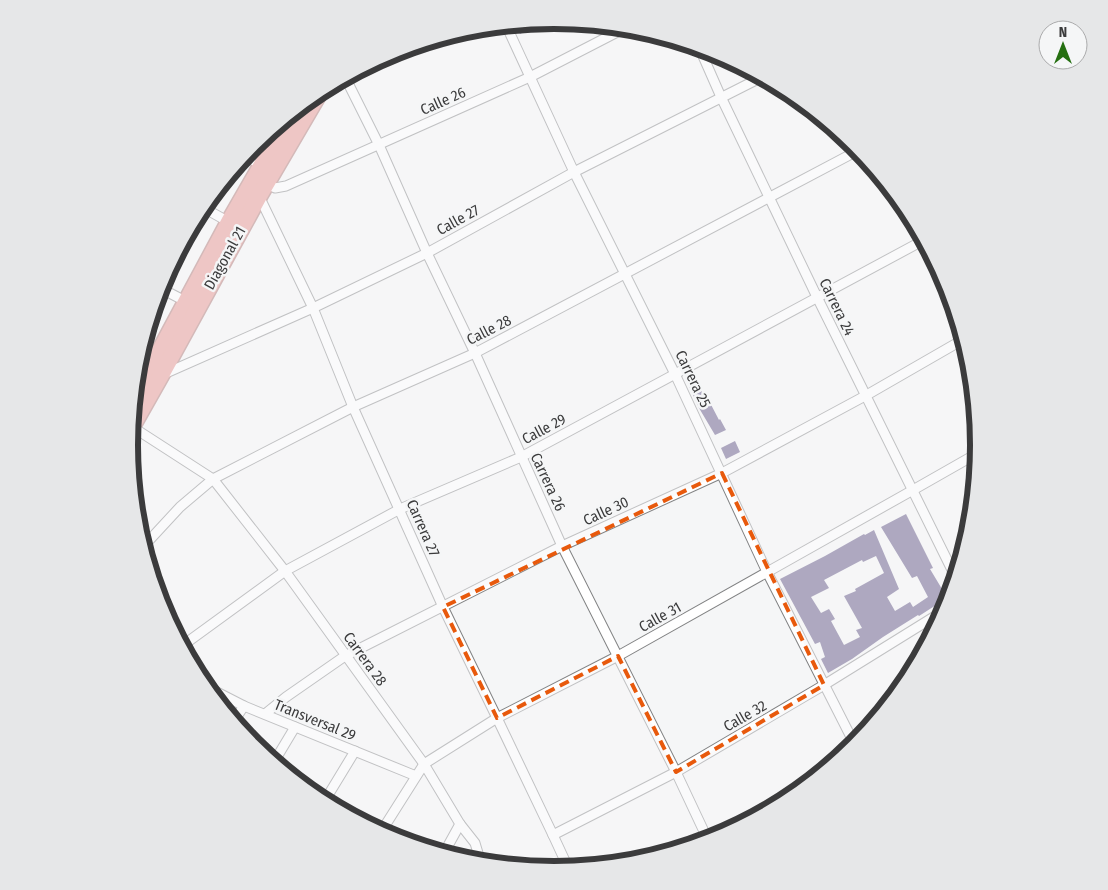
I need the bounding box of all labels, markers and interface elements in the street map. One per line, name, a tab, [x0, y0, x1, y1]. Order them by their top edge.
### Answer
north arrow	[1038, 20, 1088, 70]
text: N	[1059, 24, 1067, 41]
street label: Calle 26	[418, 83, 468, 119]
street label: Calle 27	[433, 201, 483, 239]
street label: Diagonal 21	[200, 223, 250, 293]
street label: Carrera 24	[815, 275, 859, 339]
street label: Calle 28	[464, 311, 514, 349]
street label: Carrera 25	[671, 347, 715, 411]
street label: Calle 29	[519, 410, 569, 448]
street label: Carrera 26	[527, 450, 569, 514]
street label: Calle 30	[580, 493, 632, 529]
street label: Carrera 27	[402, 497, 444, 559]
street label: Calle 31	[636, 598, 684, 636]
street label: Carrera 28	[339, 629, 391, 689]
street label: Transversal 29	[271, 695, 359, 745]
street label: Calle 32	[720, 696, 770, 735]

